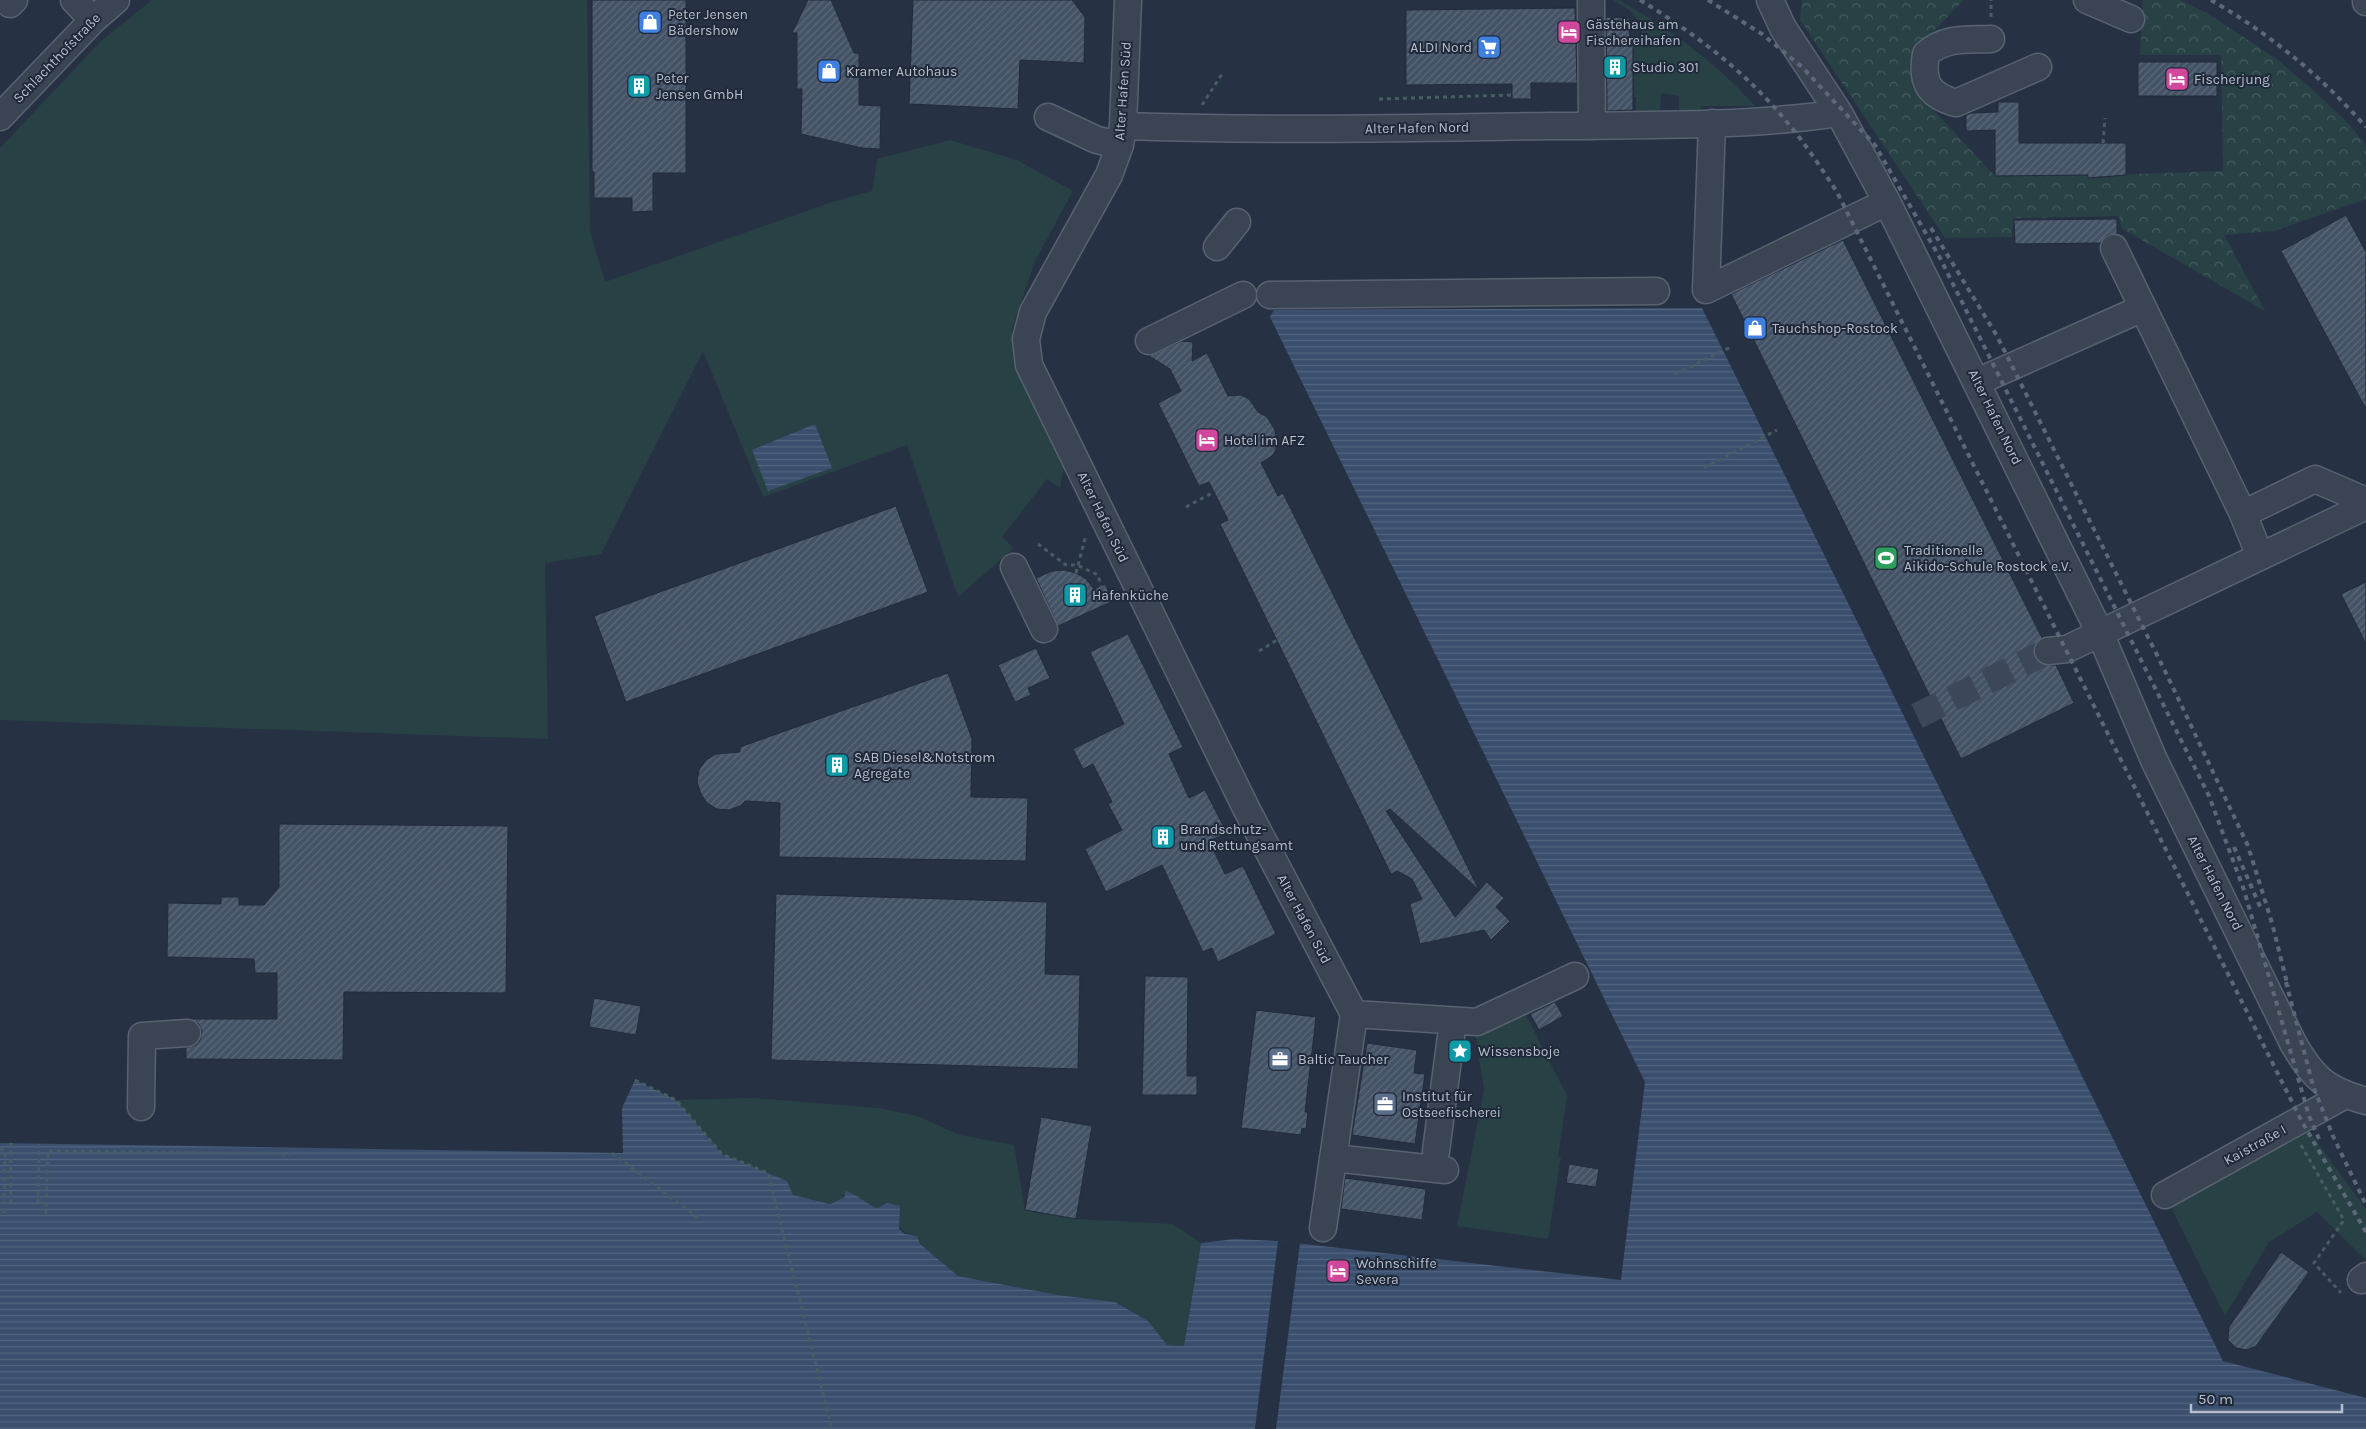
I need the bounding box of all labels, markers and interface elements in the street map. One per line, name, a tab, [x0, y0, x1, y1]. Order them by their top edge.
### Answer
place label: Peter Jensen Bädershow	[668, 6, 748, 39]
street label: Schlachthofstraße	[10, 9, 104, 107]
shop icon: Peter Jensen Bädershow	[637, 9, 663, 35]
place label: Gästehaus am Fischereihafen	[1586, 16, 1681, 49]
hotel icon: Gästehaus am Fischereihafen	[1556, 19, 1582, 45]
supermarket icon: ALDI Nord	[1476, 34, 1502, 60]
place label: ALDI Nord	[1410, 39, 1472, 56]
street label: Alter Hafen Süd	[1111, 41, 1135, 141]
building icon: Studio 301	[1602, 54, 1628, 80]
shop icon: Kramer Autohaus	[816, 58, 842, 84]
place label: Studio 301	[1632, 59, 1699, 76]
place label: Kramer Autohaus	[846, 63, 957, 80]
hotel icon: Fischerjung	[2164, 66, 2190, 92]
place label: Peter Jensen GmbH	[656, 70, 743, 103]
place label: Fischerjung	[2194, 71, 2270, 88]
building icon: Peter Jensen GmbH	[626, 73, 652, 99]
street label: Alter Hafen Nord	[1365, 119, 1469, 137]
shop icon: Tauchshop-Rostock	[1742, 315, 1768, 341]
place label: Tauchshop-Rostock	[1772, 320, 1898, 337]
street label: Alter Hafen Nord	[1965, 366, 2025, 468]
hotel icon: Hotel im AFZ	[1194, 427, 1220, 453]
place label: Hotel im AFZ	[1224, 432, 1305, 449]
street label: Alter Hafen Süd	[1074, 469, 1132, 565]
place label: Traditionelle Aikido-Schule Rostock e.V.	[1904, 542, 2072, 575]
sports icon: Traditionelle Aikido-Schule Rostock e.V.	[1873, 545, 1899, 571]
building icon: Hafenküche	[1062, 582, 1088, 608]
place label: Hafenküche	[1092, 587, 1169, 604]
place label: SAB Diesel&Notstrom Agregate	[854, 749, 995, 782]
building icon: SAB Diesel&Notstrom Agregate	[824, 752, 850, 778]
place label: Brandschutz- und Rettungsamt	[1180, 821, 1293, 854]
building icon: Brandschutz- und Rettungsamt	[1150, 824, 1176, 850]
street label: Alter Hafen Nord	[2184, 833, 2246, 933]
street label: Alter Hafen Süd	[1273, 871, 1335, 967]
place icon: Wissensboje	[1447, 1038, 1473, 1064]
place label: Wissensboje	[1478, 1043, 1560, 1060]
office icon: Baltic Taucher	[1267, 1046, 1293, 1072]
place label: Baltic Taucher	[1298, 1051, 1389, 1068]
place label: Institut für Ostseefischerei	[1402, 1088, 1501, 1121]
office icon: Institut für Ostseefischerei	[1372, 1091, 1398, 1117]
street label: Kaistraße I	[2221, 1121, 2289, 1169]
place label: Wohnschiffe Severa	[1356, 1255, 1437, 1288]
hotel icon: Wohnschiffe Severa	[1325, 1258, 1351, 1284]
scale bar	[2191, 1382, 2342, 1414]
text: 50 m	[2198, 1390, 2233, 1408]

